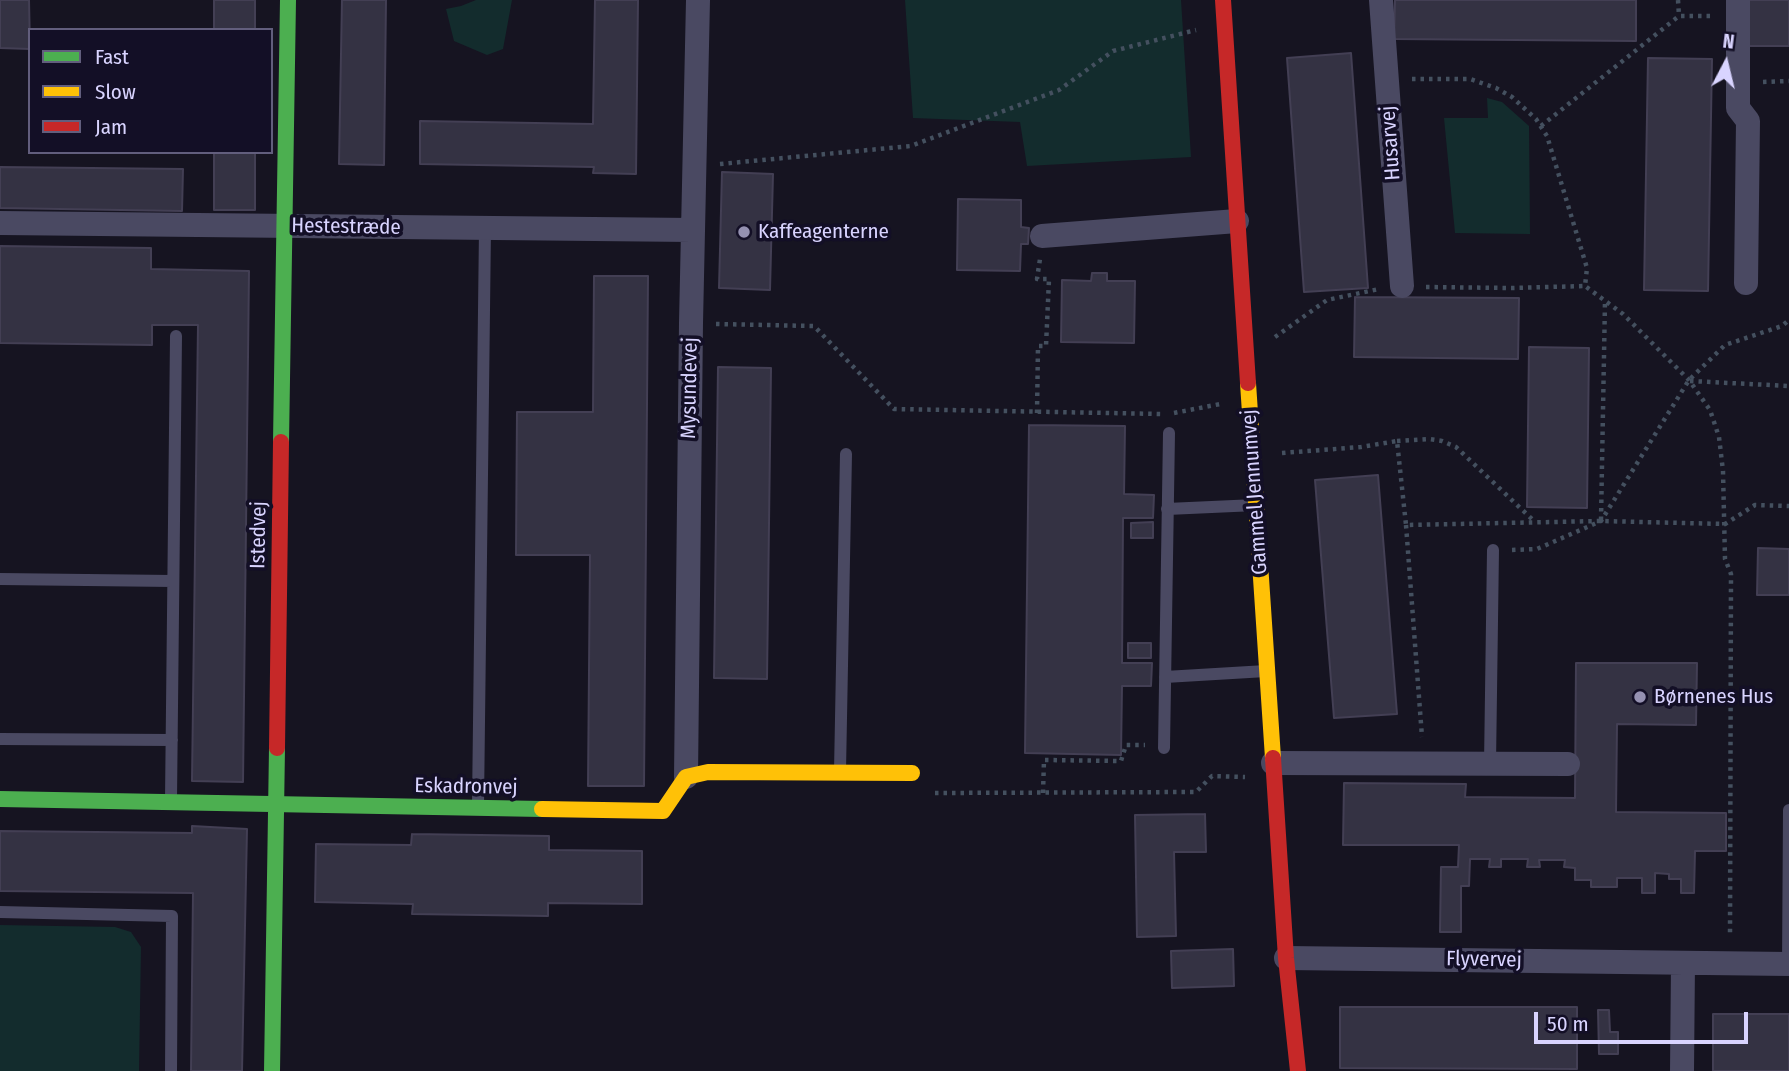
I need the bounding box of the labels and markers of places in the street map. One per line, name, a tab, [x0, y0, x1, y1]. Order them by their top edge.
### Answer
place label: Kaffeagenterne	[758, 219, 889, 245]
marker: Kaffeagenterne	[736, 224, 752, 240]
place label: Børnenes Hus	[1654, 684, 1773, 710]
marker: Børnenes Hus	[1632, 689, 1648, 705]

